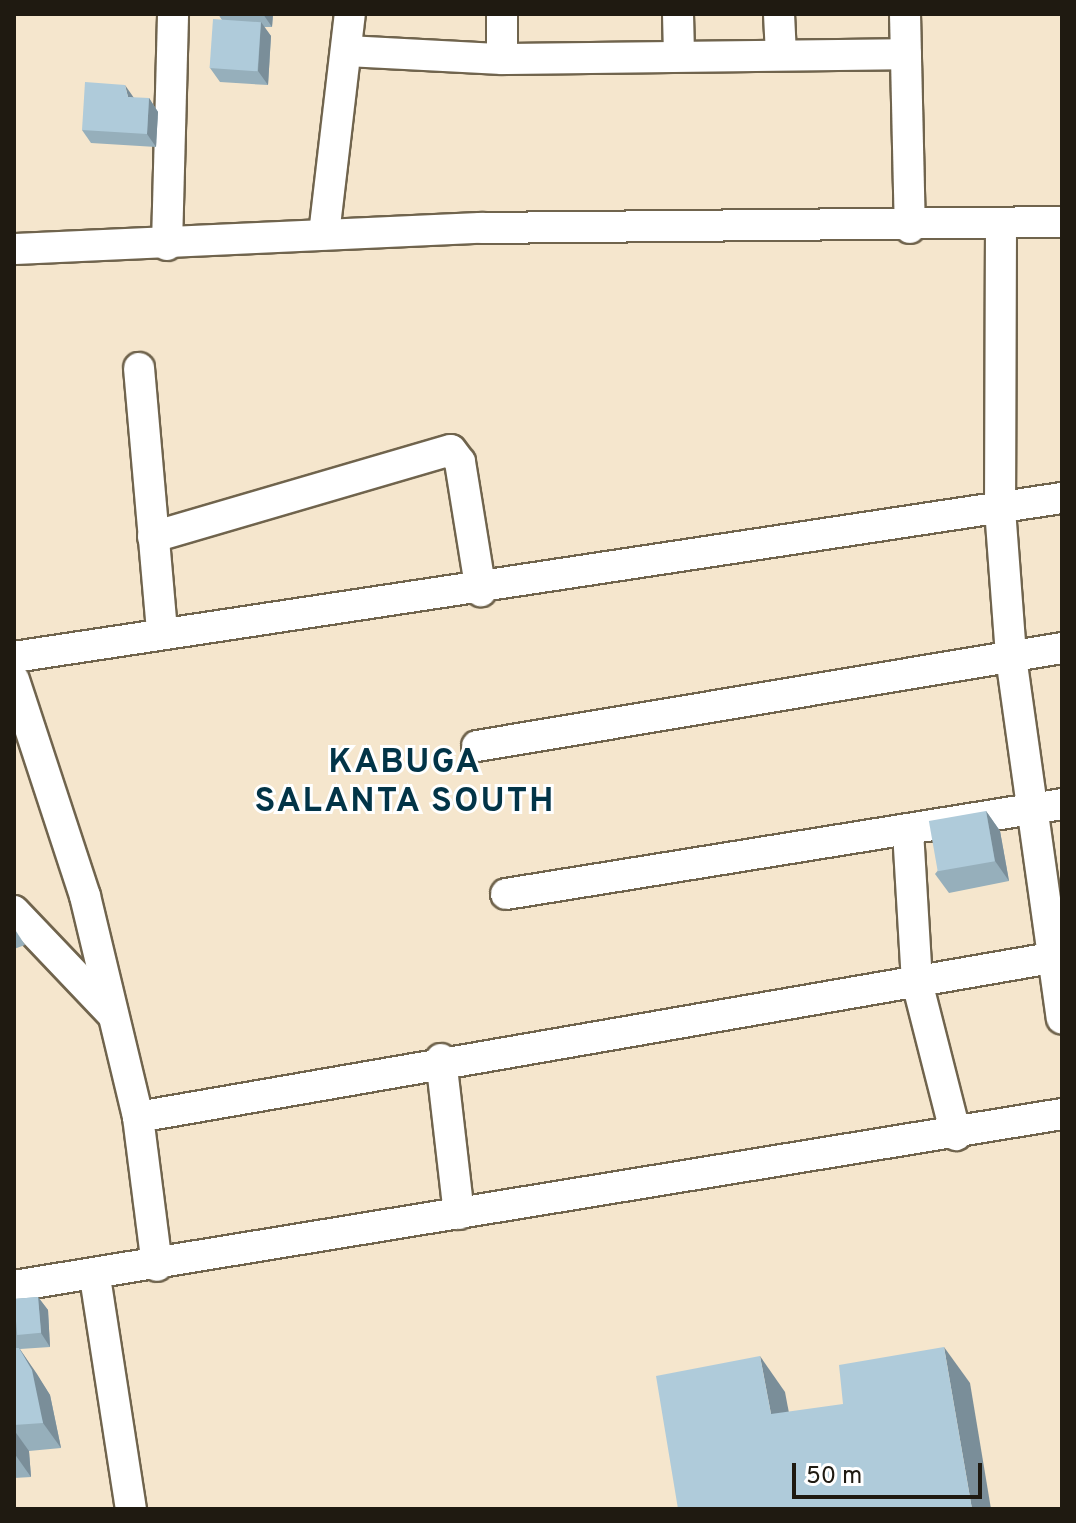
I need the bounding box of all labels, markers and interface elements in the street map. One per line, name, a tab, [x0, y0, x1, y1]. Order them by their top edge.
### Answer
district label: KABUGA SALANTA SOUTH	[254, 743, 556, 822]
scale bar	[796, 1447, 986, 1497]
text: 50 m	[806, 1462, 862, 1492]

